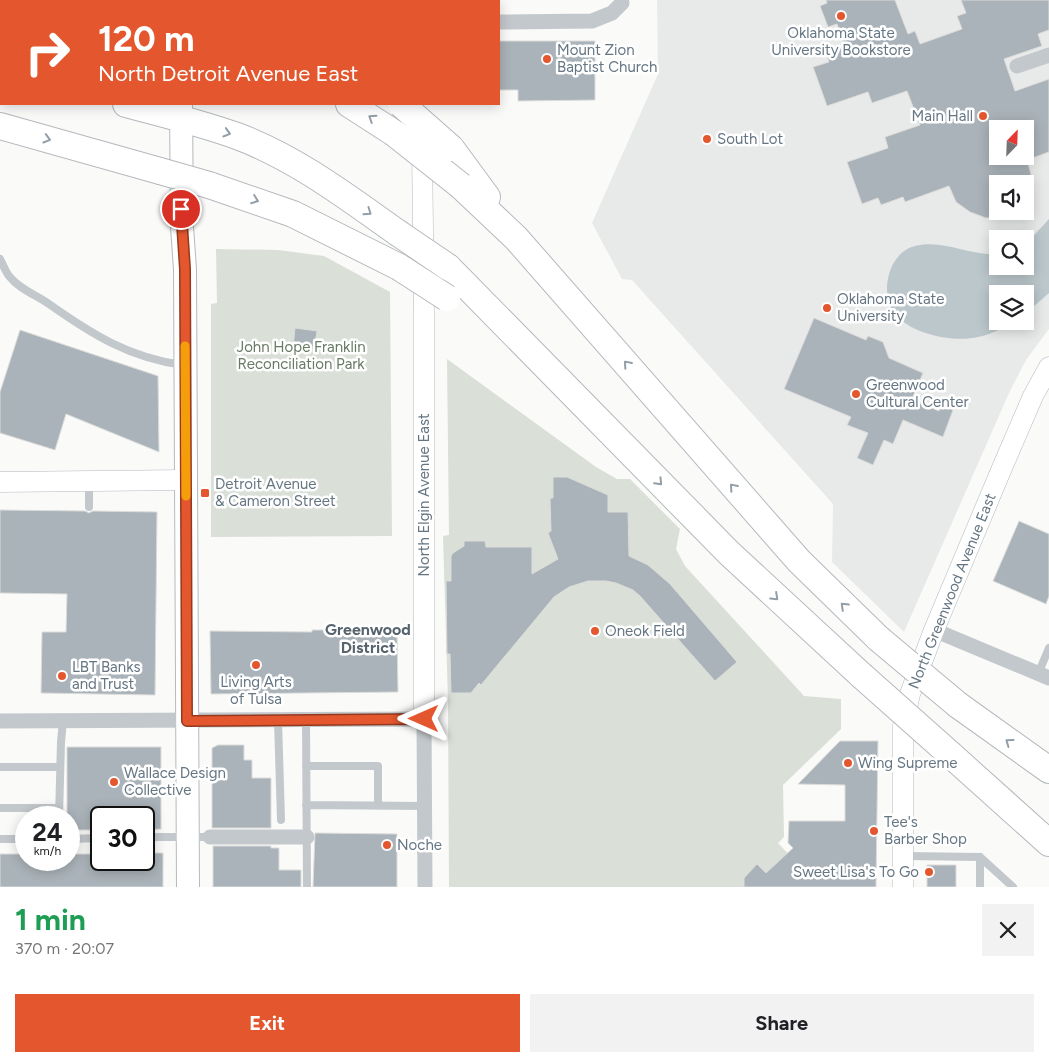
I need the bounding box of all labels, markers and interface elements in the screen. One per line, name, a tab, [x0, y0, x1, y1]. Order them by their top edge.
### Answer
marker: Oklahoma State University Bookstore	[835, 10, 847, 22]
text: 120 m	[98, 18, 195, 60]
icon: right	[15, 20, 80, 85]
place label: Oklahoma State University Bookstore	[771, 24, 911, 59]
place label: Mount Zion Baptist Church	[557, 41, 657, 76]
marker: Mount Zion Baptist Church	[541, 53, 553, 65]
text: North Detroit Avenue East	[98, 60, 358, 87]
place label: Main Hall	[912, 107, 973, 125]
marker: Main Hall	[977, 110, 989, 122]
one-way arrow	[368, 115, 377, 124]
north arrow	[989, 120, 1034, 165]
map controls	[989, 120, 1034, 330]
one-way arrow	[222, 127, 231, 137]
place label: South Lot	[717, 130, 784, 148]
one-way arrow	[43, 133, 51, 144]
marker: South Lot	[701, 133, 713, 145]
button: sound	[989, 175, 1034, 220]
pin	[160, 188, 202, 230]
one-way arrow	[251, 194, 259, 204]
icon: arrive	[167, 195, 195, 223]
one-way arrow	[362, 206, 372, 215]
button: search	[989, 230, 1034, 275]
button: layers	[989, 285, 1034, 330]
place label: Oklahoma State University	[837, 290, 944, 325]
marker: Oklahoma State University	[821, 302, 833, 314]
park label: John Hope Franklin Reconciliation Park	[236, 338, 366, 373]
one-way arrow	[623, 360, 632, 369]
place label: Greenwood Cultural Center	[866, 376, 969, 411]
marker: Greenwood Cultural Center	[850, 388, 862, 400]
street label: North Elgin Avenue East	[415, 413, 433, 577]
place label: Detroit Avenue & Cameron Street	[215, 475, 336, 510]
one-way arrow	[653, 476, 662, 485]
one-way arrow	[730, 483, 739, 492]
marker: Detroit Avenue & Cameron Street	[199, 487, 211, 499]
street label: North Greenwood Avenue East	[904, 490, 1000, 691]
one-way arrow	[769, 591, 778, 600]
one-way arrow	[840, 603, 849, 612]
district label: Greenwood District	[325, 620, 411, 657]
place label: Oneok Field	[605, 622, 685, 640]
marker: Oneok Field	[589, 625, 601, 637]
place label: LBT Banks and Trust	[72, 658, 140, 693]
marker: Living Arts of Tulsa	[250, 659, 262, 671]
marker: LBT Banks and Trust	[56, 670, 68, 682]
place label: Living Arts of Tulsa	[220, 673, 292, 708]
position arrow	[397, 692, 449, 744]
one-way arrow	[1005, 739, 1015, 748]
place label: Wing Supreme	[858, 754, 957, 772]
marker: Wing Supreme	[842, 757, 854, 769]
place label: Wallace Design Collective	[124, 764, 226, 799]
marker: Wallace Design Collective	[108, 776, 120, 788]
speed limit sign: 30	[90, 806, 155, 871]
place label: Tee's Barber Shop	[884, 813, 967, 848]
text: 24	[32, 817, 63, 847]
marker: Tee's Barber Shop	[868, 825, 880, 837]
place label: Noche	[397, 836, 442, 854]
marker: Noche	[381, 839, 393, 851]
text: km/h	[34, 844, 61, 858]
place label: Sweet Lisa's To Go	[793, 863, 919, 881]
marker: Sweet Lisa's To Go	[923, 866, 935, 878]
text: 1 min	[15, 901, 86, 938]
button: close	[982, 904, 1034, 956]
text: 370 m · 20:07	[15, 939, 114, 958]
button: Exit	[15, 994, 520, 1052]
button: Share	[530, 994, 1034, 1052]

